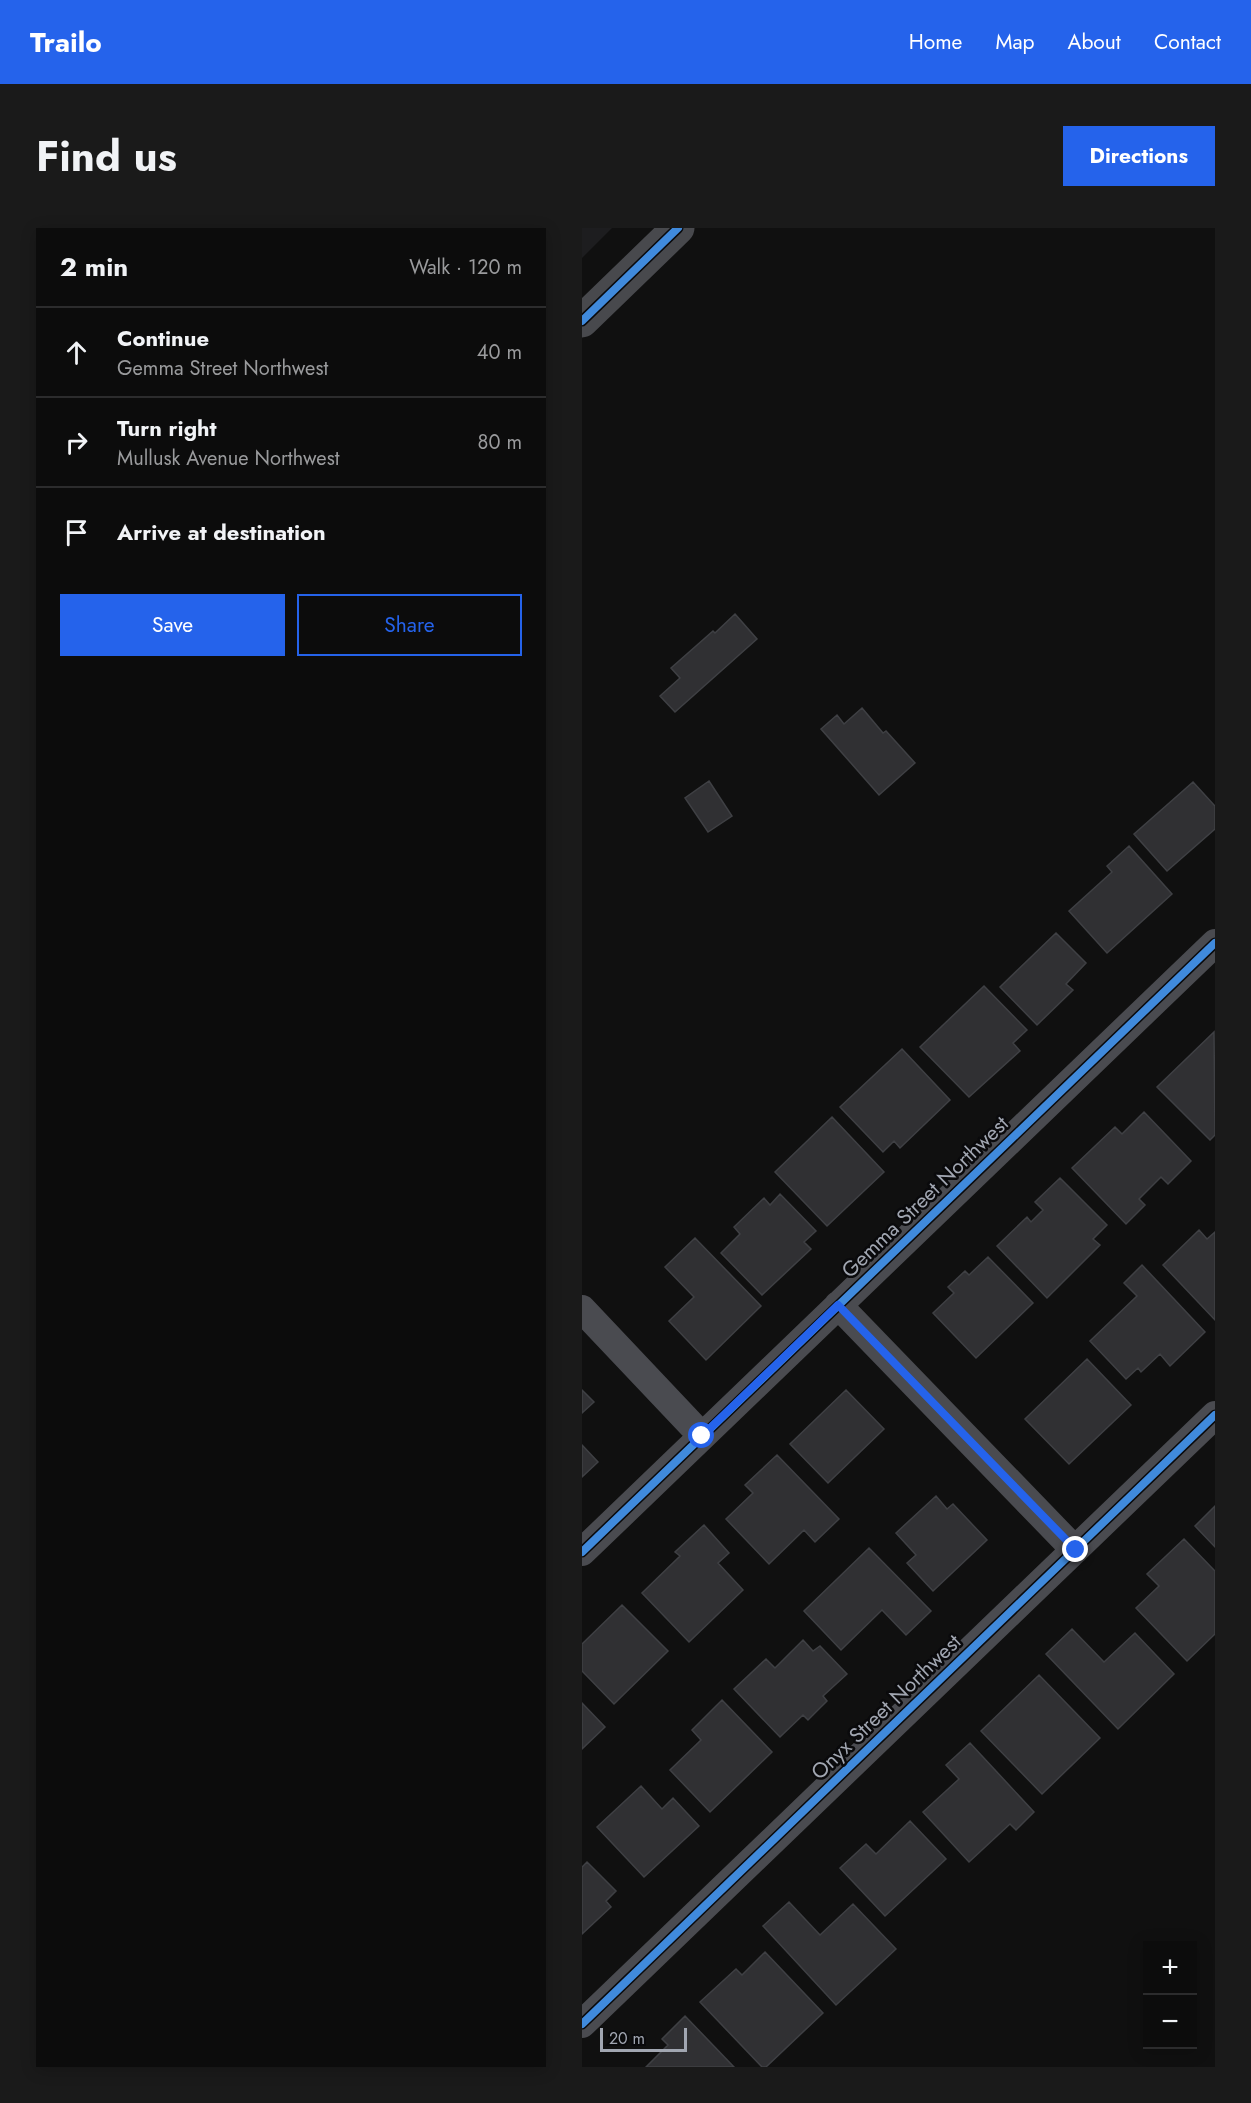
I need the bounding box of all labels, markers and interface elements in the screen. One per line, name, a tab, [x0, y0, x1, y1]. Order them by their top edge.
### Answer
text: Trailo	[30, 22, 102, 63]
text: Home	[909, 27, 962, 57]
text: Map	[995, 27, 1035, 57]
text: About	[1068, 27, 1121, 57]
text: Contact	[1154, 27, 1221, 57]
text: Find us	[36, 126, 177, 187]
button: Directions	[1063, 126, 1215, 186]
text: 2 min	[60, 248, 128, 286]
text: Walk · 120 m	[409, 253, 522, 282]
text: Continue	[117, 322, 209, 354]
icon: ahead	[60, 336, 93, 369]
text: 40 m	[477, 338, 522, 367]
text: Gemma Street Northwest	[117, 354, 328, 383]
text: Turn right	[117, 412, 217, 444]
icon: right	[60, 426, 93, 459]
text: 80 m	[477, 428, 522, 457]
text: Mullusk Avenue Northwest	[117, 444, 340, 473]
icon: arrive	[60, 516, 93, 549]
text: Arrive at destination	[117, 516, 326, 548]
button: Save	[60, 594, 285, 656]
button: Share	[297, 594, 522, 656]
street label: Gemma Street Northwest	[835, 1109, 1015, 1285]
route start	[688, 1422, 714, 1448]
route end	[1062, 1536, 1088, 1562]
street label: Onyx Street Northwest	[804, 1627, 968, 1787]
map controls	[1143, 1941, 1197, 2049]
button: +	[1143, 1941, 1197, 1995]
button: −	[1143, 1995, 1197, 2049]
scale bar	[600, 2025, 687, 2052]
text: 20 m	[609, 2027, 645, 2050]

